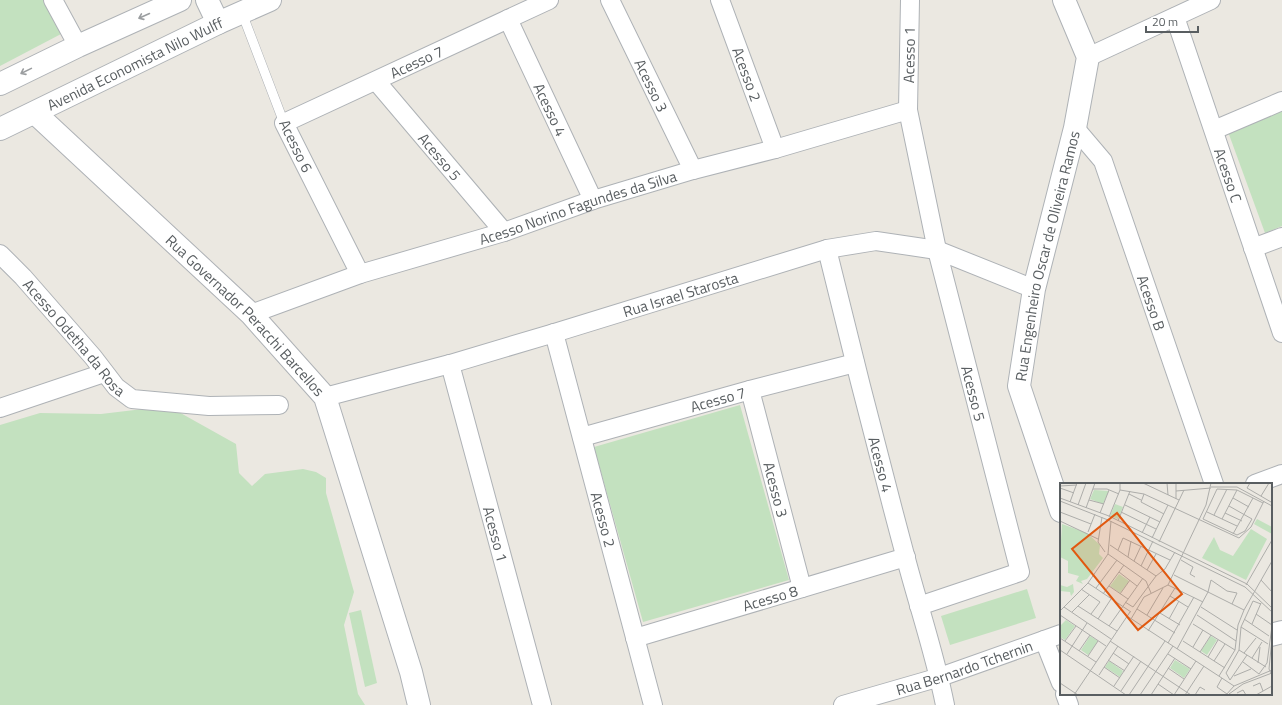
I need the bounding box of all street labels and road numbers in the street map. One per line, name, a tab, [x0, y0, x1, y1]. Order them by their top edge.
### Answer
street label: Avenida Economista Nilo Wulff	[43, 11, 227, 116]
street label: Acesso 1	[897, 27, 921, 83]
street label: Acesso 7	[386, 39, 447, 84]
street label: Acesso 2	[727, 44, 768, 105]
street label: Acesso 3	[629, 55, 674, 116]
street label: Acesso 4	[528, 79, 573, 140]
street label: Acesso 6	[273, 116, 319, 176]
street label: Acesso 5	[413, 128, 467, 186]
street label: Rua Engenheiro Oscar de Oliveira Ramos	[1008, 128, 1085, 383]
street label: Acesso C	[1209, 145, 1248, 206]
street label: Acesso Norino Fagundes da Silva	[476, 164, 680, 250]
street label: Rua Governador Peracchi Barcellos	[161, 229, 331, 401]
street label: Rua Israel Starosta	[620, 265, 741, 323]
street label: Acesso B	[1131, 272, 1172, 333]
street label: Acesso Odetha da Rosa	[18, 274, 131, 402]
street label: Acesso 5	[956, 363, 992, 424]
street label: Acesso 7	[687, 380, 748, 418]
street label: Acesso 4	[863, 434, 899, 495]
street label: Acesso 3	[758, 459, 794, 520]
street label: Acesso 2	[585, 489, 622, 550]
street label: Acesso 1	[477, 504, 514, 564]
street label: Acesso 8	[740, 579, 800, 617]
street label: Rua Bernardo Tchernin	[893, 633, 1036, 701]

